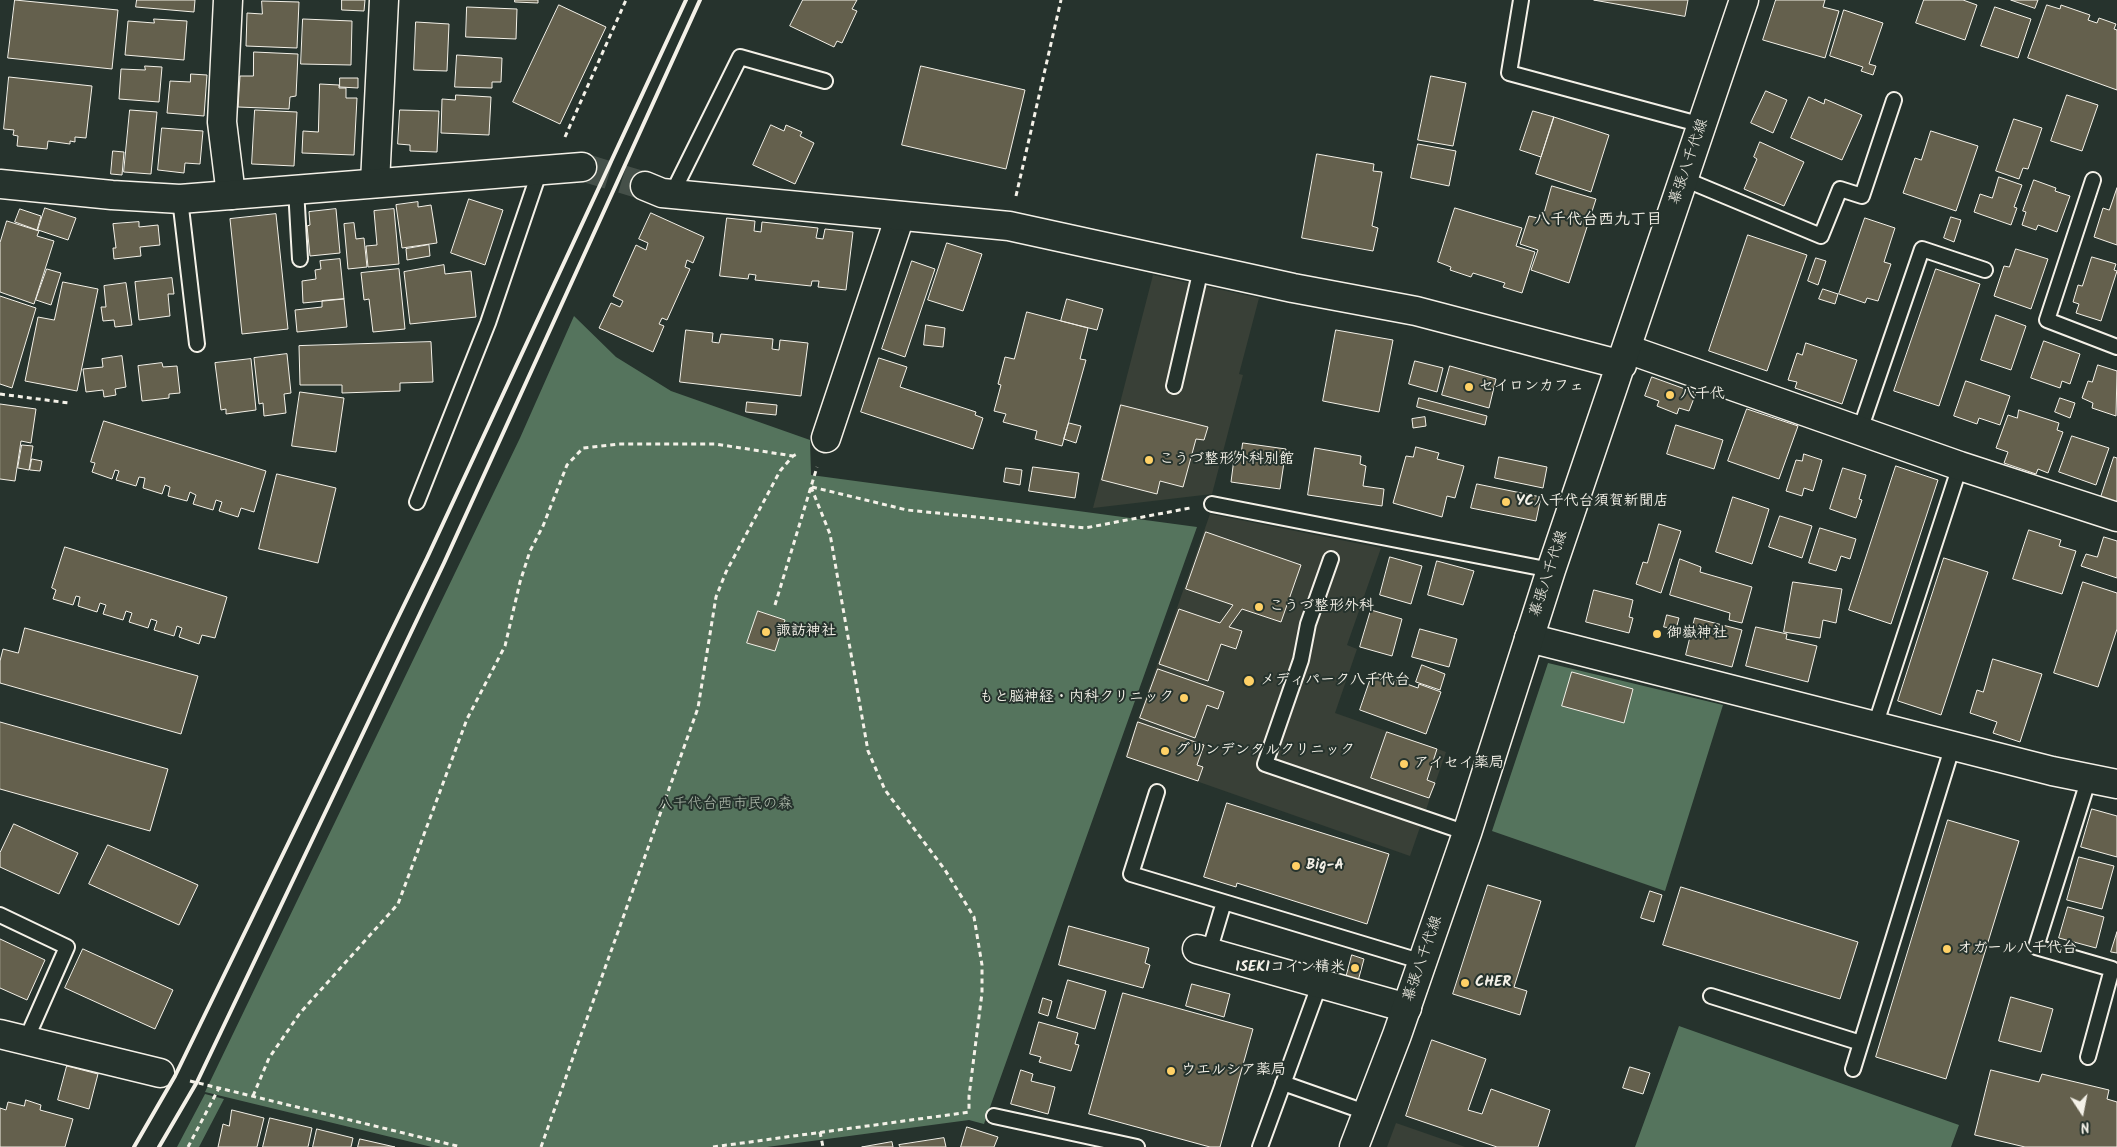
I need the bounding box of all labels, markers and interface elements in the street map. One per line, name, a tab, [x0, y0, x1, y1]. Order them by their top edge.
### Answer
street label: 幕張八千代線	[1667, 117, 1713, 207]
district label: 八千代台西九丁目	[1534, 211, 1662, 231]
place label: セイロンカフェ	[1479, 378, 1584, 396]
marker: セイロンカフェ	[1463, 381, 1475, 393]
place label: 八千代	[1680, 386, 1725, 404]
marker: 八千代	[1664, 389, 1676, 401]
place label: こうづ整形外科別館	[1159, 451, 1294, 469]
marker: こうづ整形外科別館	[1143, 454, 1155, 466]
place label: YC八千代台須賀新聞店	[1516, 493, 1669, 511]
marker: YC八千代台須賀新聞店	[1500, 496, 1512, 508]
street label: 幕張八千代線	[1528, 528, 1572, 620]
place label: こうづ整形外科	[1269, 598, 1374, 616]
marker: こうづ整形外科	[1253, 601, 1265, 613]
place label: 諏訪神社	[776, 623, 836, 641]
place label: 御嶽神社	[1667, 625, 1727, 643]
marker: 諏訪神社	[760, 626, 772, 638]
marker: 御嶽神社	[1651, 628, 1663, 640]
place label: メディパーク八千代台	[1260, 672, 1410, 690]
marker: メディパーク八千代台	[1242, 674, 1256, 688]
place label: もと脳神経・内科クリニック	[979, 689, 1174, 707]
marker: もと脳神経・内科クリニック	[1178, 692, 1190, 704]
place label: グリンデンタルクリニック	[1175, 742, 1355, 760]
marker: グリンデンタルクリニック	[1159, 745, 1171, 757]
place label: アイセイ薬局	[1414, 755, 1504, 773]
marker: アイセイ薬局	[1398, 758, 1410, 770]
park label: 八千代台西市民の森	[658, 796, 792, 814]
place label: Big-A	[1306, 857, 1344, 875]
marker: Big-A	[1290, 860, 1302, 872]
street label: 幕張八千代線	[1401, 914, 1447, 1004]
place label: オガール八千代台	[1957, 940, 2077, 958]
marker: オガール八千代台	[1941, 943, 1953, 955]
place label: ISEKIコイン精米	[1235, 959, 1345, 977]
marker: ISEKIコイン精米	[1349, 962, 1361, 974]
place label: CHER	[1475, 974, 1511, 992]
marker: CHER	[1459, 977, 1471, 989]
place label: ウエルシア薬局	[1181, 1062, 1286, 1080]
marker: ウエルシア薬局	[1165, 1065, 1177, 1077]
north arrow	[2057, 1087, 2107, 1137]
text: N	[2078, 1115, 2091, 1138]

